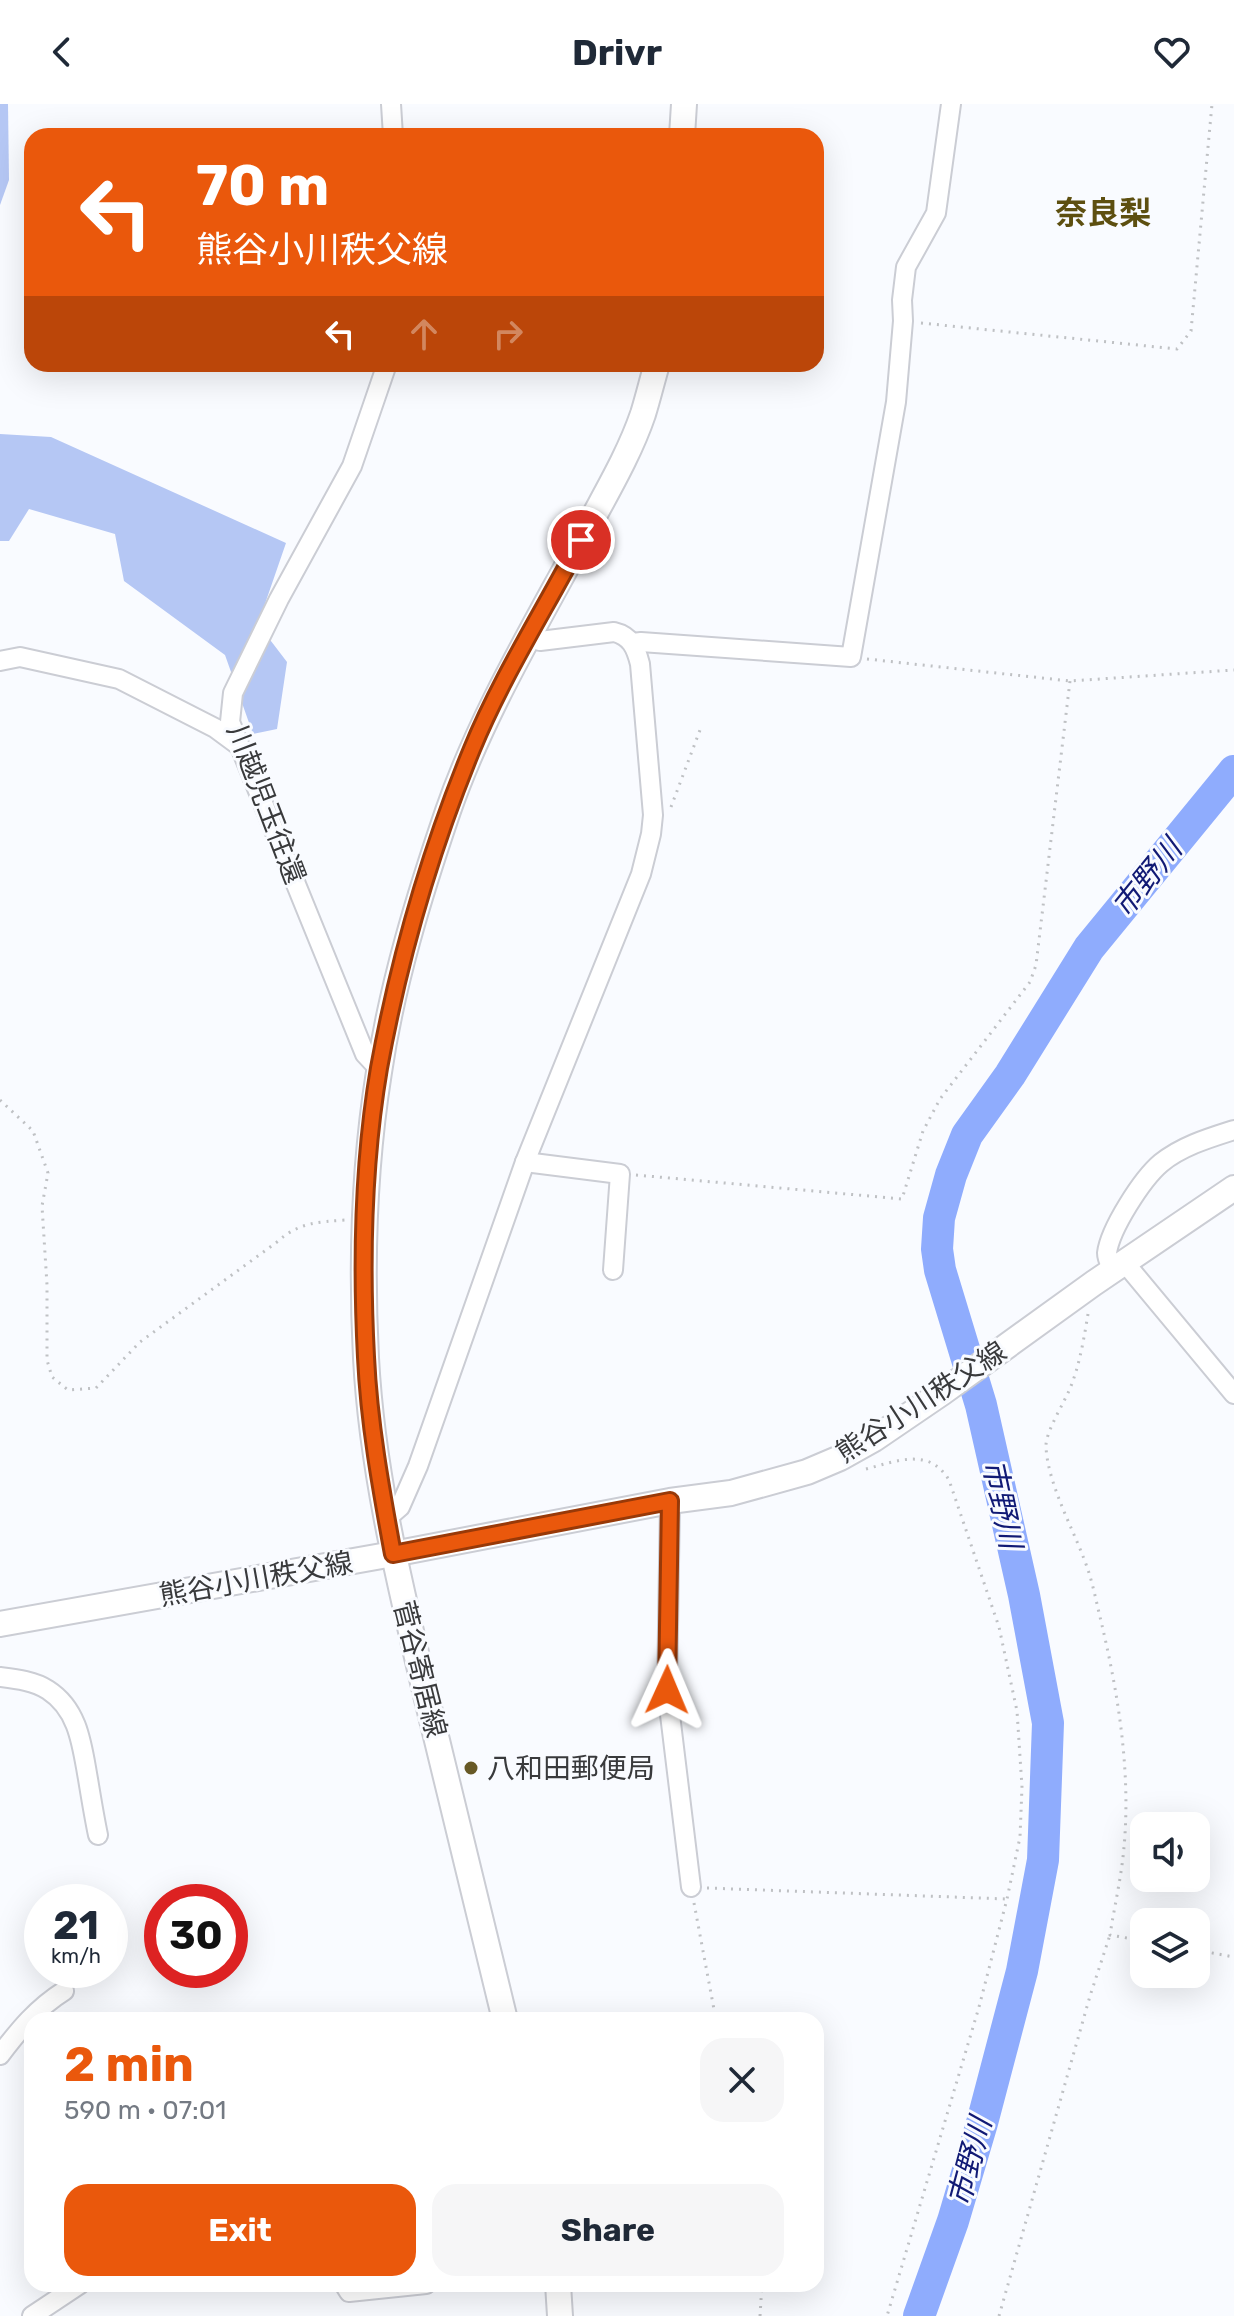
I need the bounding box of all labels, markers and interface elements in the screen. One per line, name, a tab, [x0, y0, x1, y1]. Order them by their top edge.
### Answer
icon: back	[40, 30, 84, 74]
icon: heart	[1150, 30, 1194, 74]
text: Drivr	[572, 31, 662, 74]
text: 70 m	[196, 153, 329, 219]
icon: left	[64, 160, 168, 264]
district label: 奈良梨	[1055, 194, 1151, 232]
text: 熊谷小川秩父線	[196, 228, 448, 271]
icon: left	[318, 312, 362, 356]
icon: ahead	[402, 312, 446, 356]
icon: right	[486, 312, 530, 356]
pin	[547, 506, 615, 574]
icon: arrive	[559, 518, 603, 562]
street label: 川越児玉往還	[220, 720, 312, 888]
water label: 市野川	[1105, 829, 1191, 924]
street label: 熊谷小川秩父線	[830, 1335, 1012, 1469]
water label: 市野川	[975, 1456, 1030, 1555]
street label: 熊谷小川秩父線	[157, 1546, 355, 1612]
street label: 菅谷寄居線	[387, 1597, 453, 1741]
position arrow	[625, 1648, 709, 1732]
place label: 八和田郵便局	[487, 1752, 655, 1785]
marker: 八和田郵便局	[462, 1759, 480, 1777]
map controls	[1130, 1812, 1210, 1988]
button: sound	[1130, 1812, 1210, 1892]
speed limit sign: 30	[144, 1884, 248, 1988]
text: 21	[53, 1902, 99, 1949]
button: layers	[1130, 1908, 1210, 1988]
text: km/h	[51, 1944, 101, 1968]
text: 2 min	[64, 2036, 194, 2093]
button: close	[700, 2038, 784, 2122]
text: 590 m · 07:01	[64, 2095, 226, 2126]
water label: 市野川	[941, 2111, 1000, 2210]
button: Exit	[64, 2184, 416, 2276]
button: Share	[432, 2184, 784, 2276]

